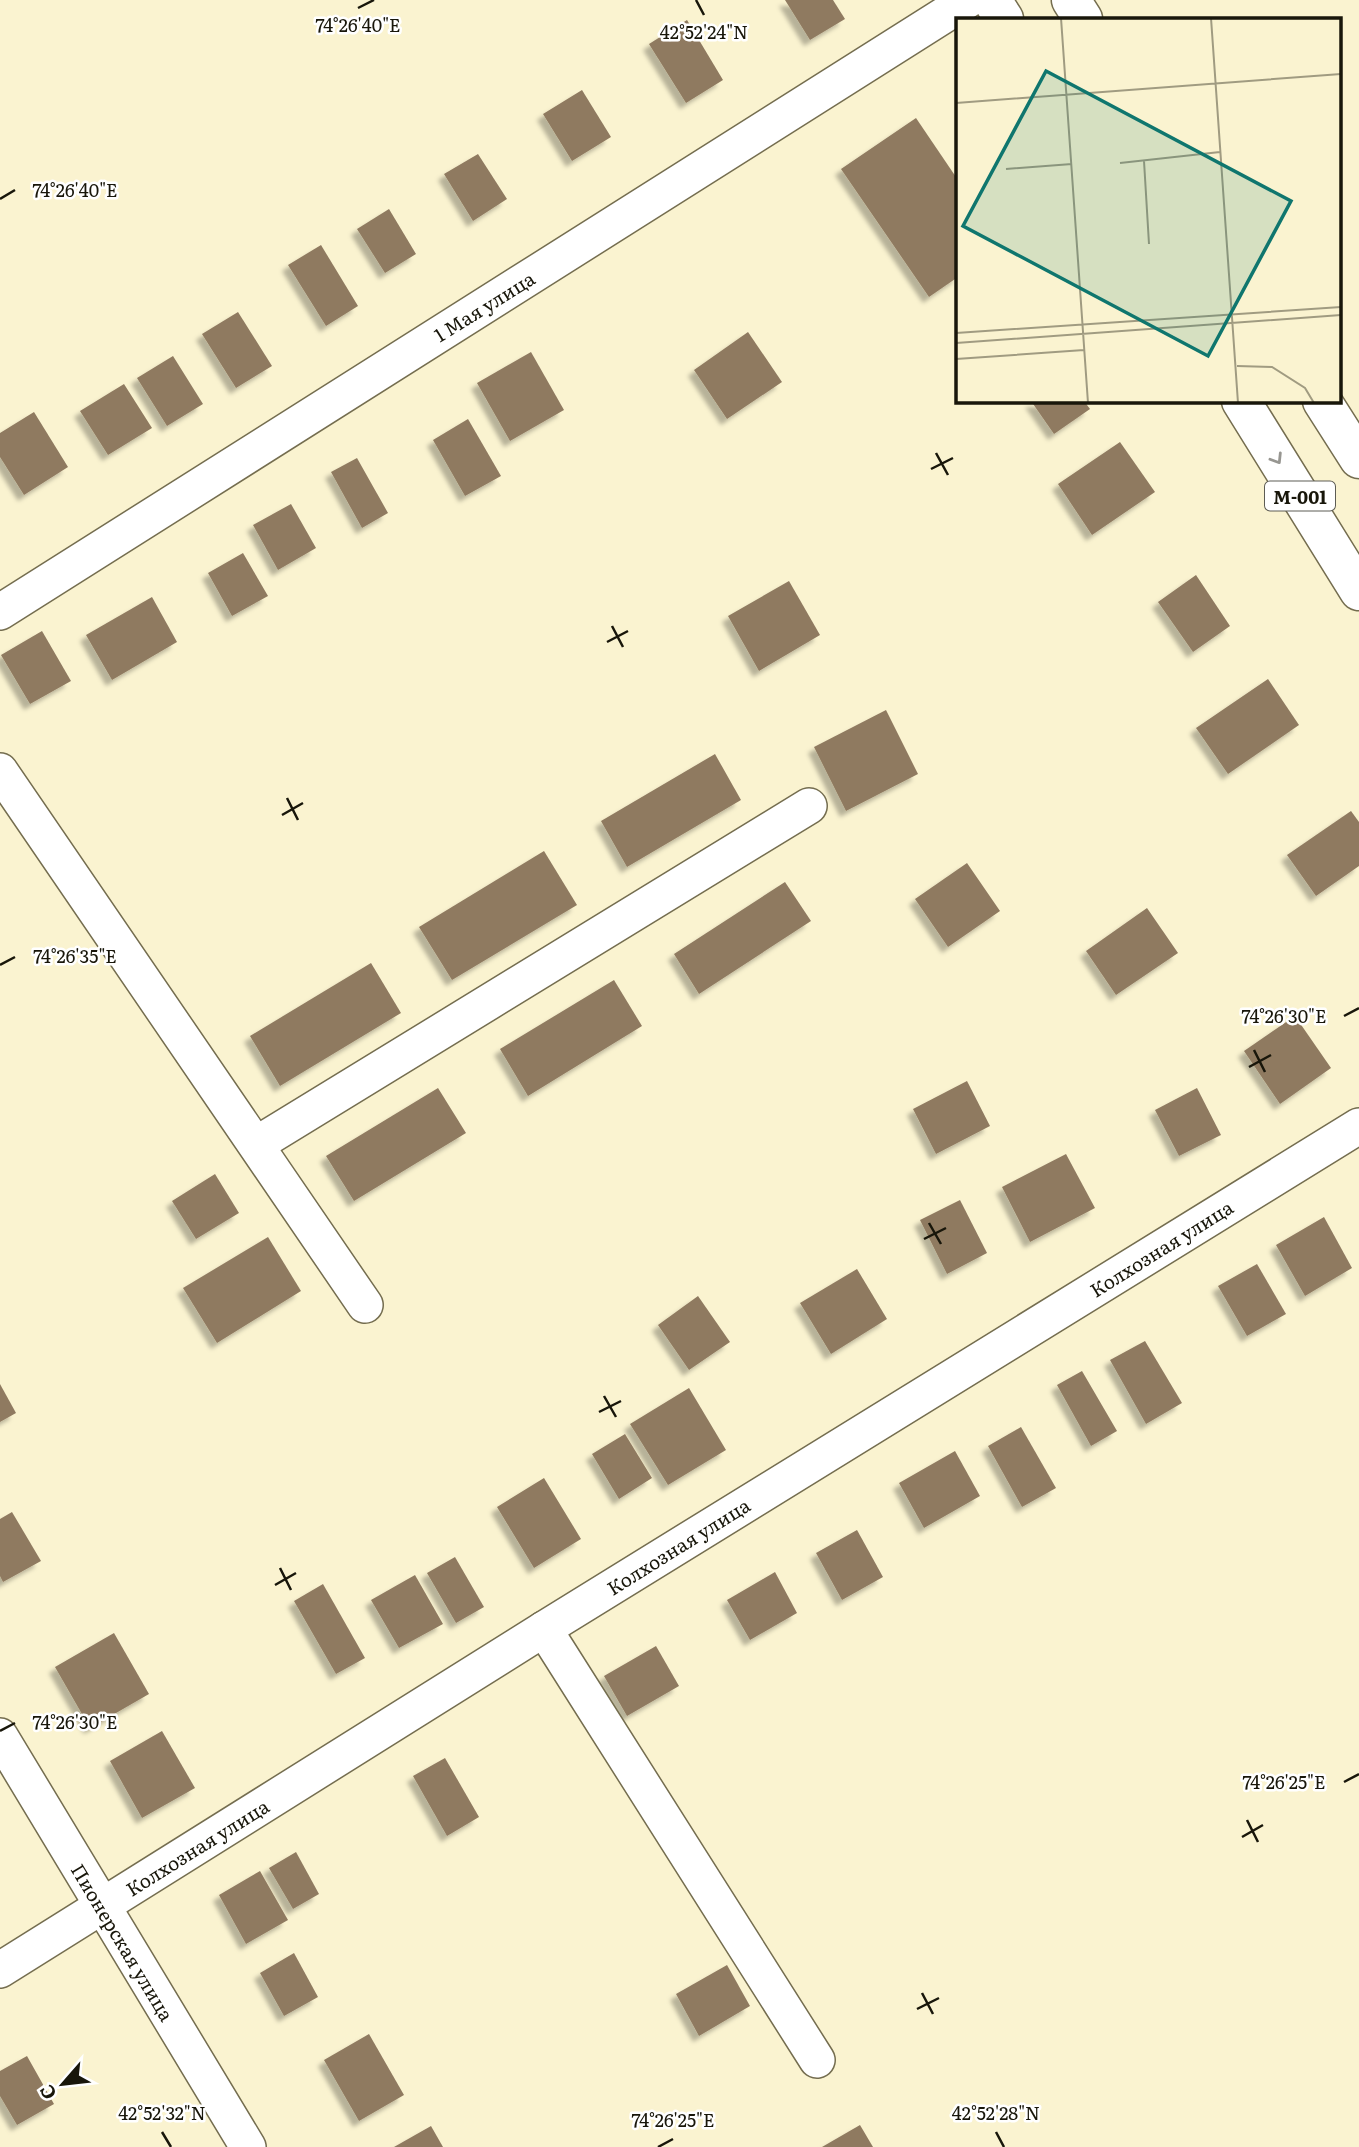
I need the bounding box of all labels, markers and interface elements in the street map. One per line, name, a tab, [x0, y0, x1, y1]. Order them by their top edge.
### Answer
text: 74°26'40"E	[315, 11, 401, 38]
text: 42°52'24"N	[660, 18, 748, 45]
inset map	[956, 18, 1342, 402]
text: 74°26'40"E	[32, 176, 118, 203]
street label: 1 Мая улица	[428, 263, 540, 348]
one-way arrow	[1268, 451, 1281, 464]
road number: M-001	[1265, 482, 1335, 510]
text: 74°26'35"E	[33, 942, 117, 969]
text: 74°26'30"E	[1242, 1002, 1326, 1029]
street label: Колхозная улица	[1084, 1192, 1239, 1303]
street label: Колхозная улица	[601, 1490, 756, 1601]
text: 74°26'30"E	[33, 1708, 117, 1735]
text: 74°26'25"E	[1242, 1768, 1326, 1795]
street label: Колхозная улица	[120, 1791, 275, 1902]
street label: Пионерская улица	[65, 1858, 182, 2027]
north arrow	[28, 2049, 98, 2119]
text: С	[32, 2080, 63, 2105]
text: 42°52'32"N	[118, 2099, 206, 2126]
text: 42°52'28"N	[952, 2099, 1040, 2126]
text: 74°26'25"E	[631, 2106, 715, 2133]

